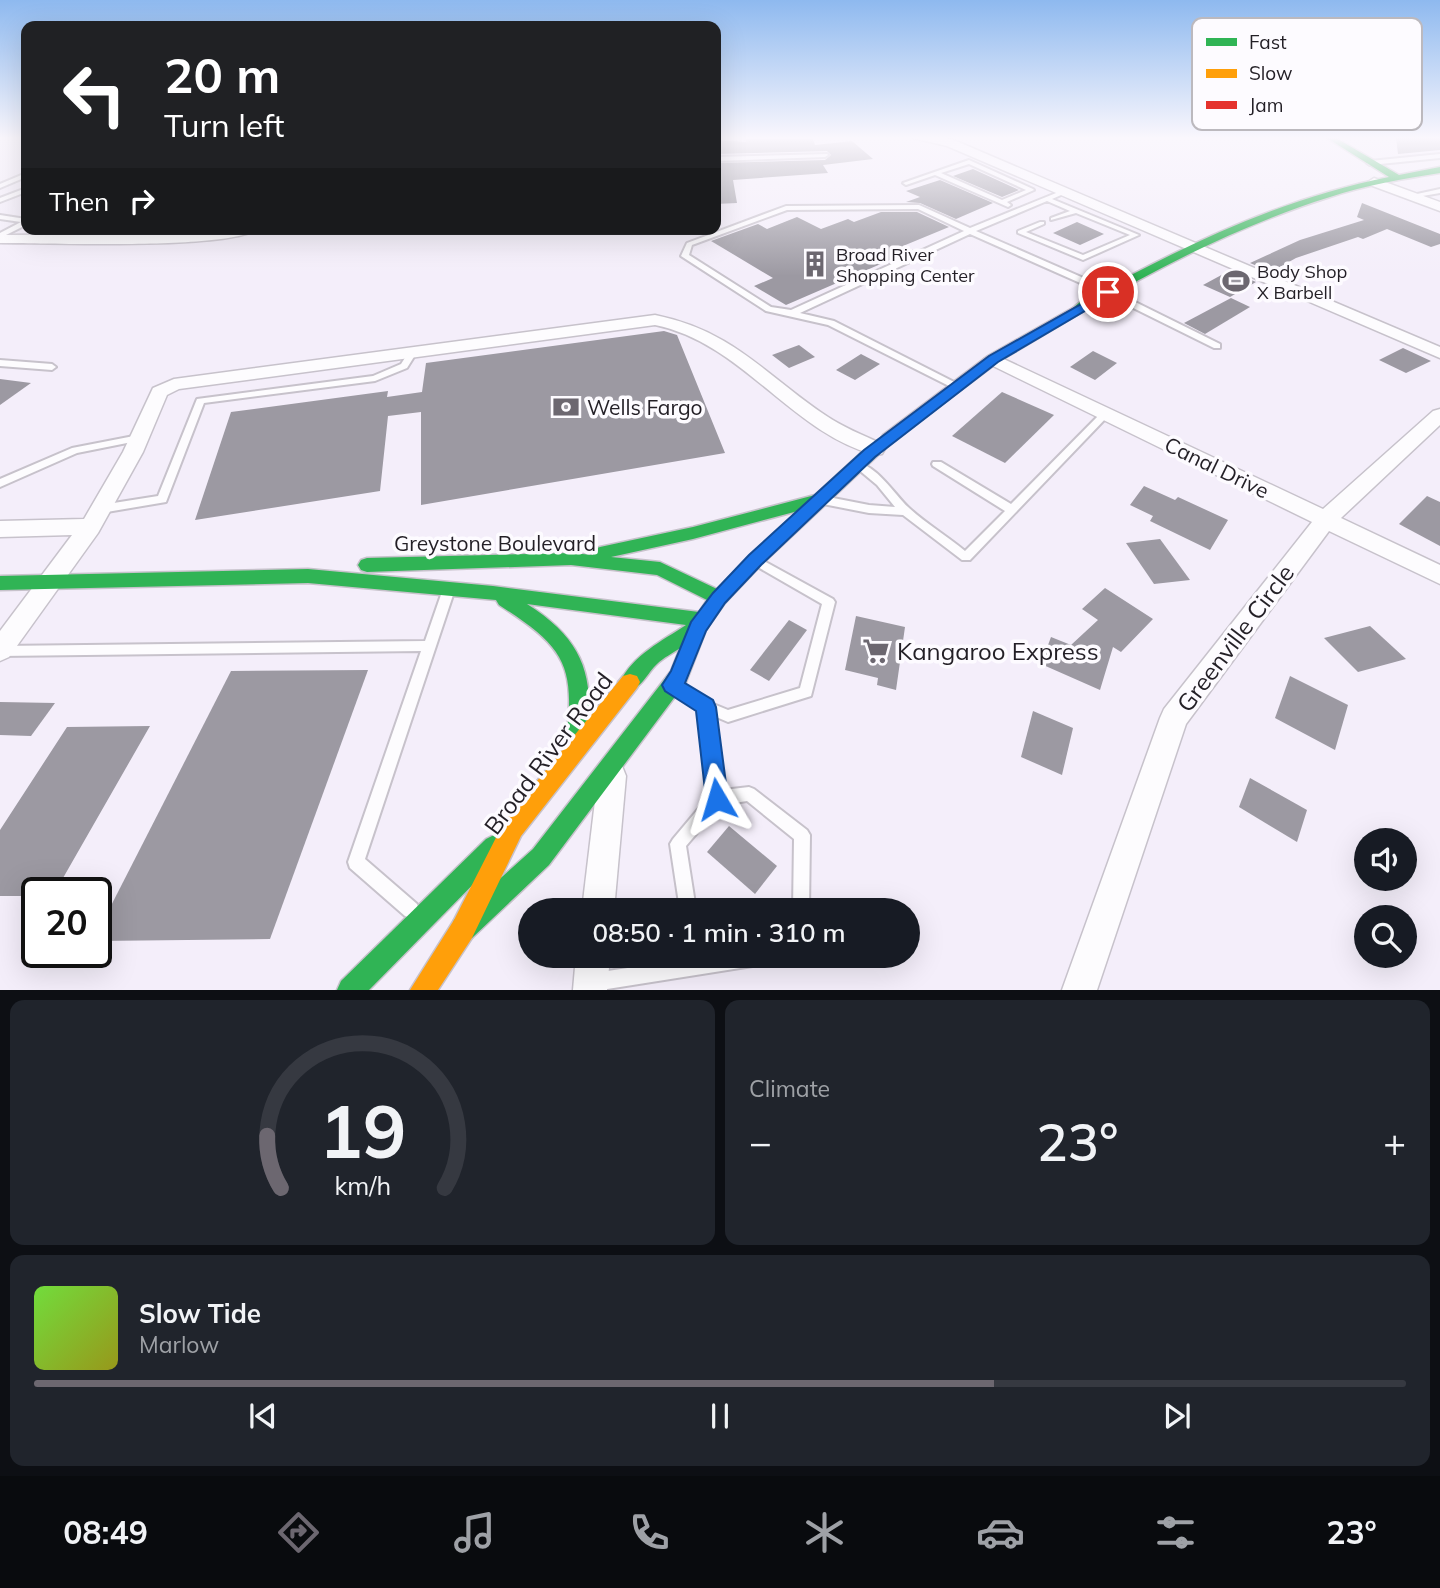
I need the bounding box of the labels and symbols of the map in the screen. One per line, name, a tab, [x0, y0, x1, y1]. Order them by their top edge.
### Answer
legend	[1192, 18, 1422, 130]
text: Fast	[1249, 30, 1287, 54]
text: Slow	[1249, 61, 1293, 85]
text: Jam	[1249, 93, 1283, 117]
place label: Broad River Shopping Center	[836, 243, 975, 287]
building icon: Broad River Shopping Center	[800, 249, 830, 279]
place label: Body Shop X Barbell	[1257, 260, 1347, 304]
pin	[1078, 262, 1138, 322]
sports icon: Body Shop X Barbell	[1221, 266, 1251, 296]
bank icon: Wells Fargo	[551, 392, 581, 422]
place label: Wells Fargo	[587, 394, 703, 420]
street label: Canal Drive	[1161, 431, 1273, 503]
street label: Greystone Boulevard	[394, 530, 596, 556]
street label: Greenville Circle	[1170, 558, 1300, 718]
supermarket icon: Kangaroo Express	[861, 636, 891, 666]
place label: Kangaroo Express	[897, 636, 1099, 666]
street label: Broad River Road	[477, 666, 619, 840]
position arrow	[680, 762, 754, 836]
speed limit sign: 20	[21, 877, 112, 968]

